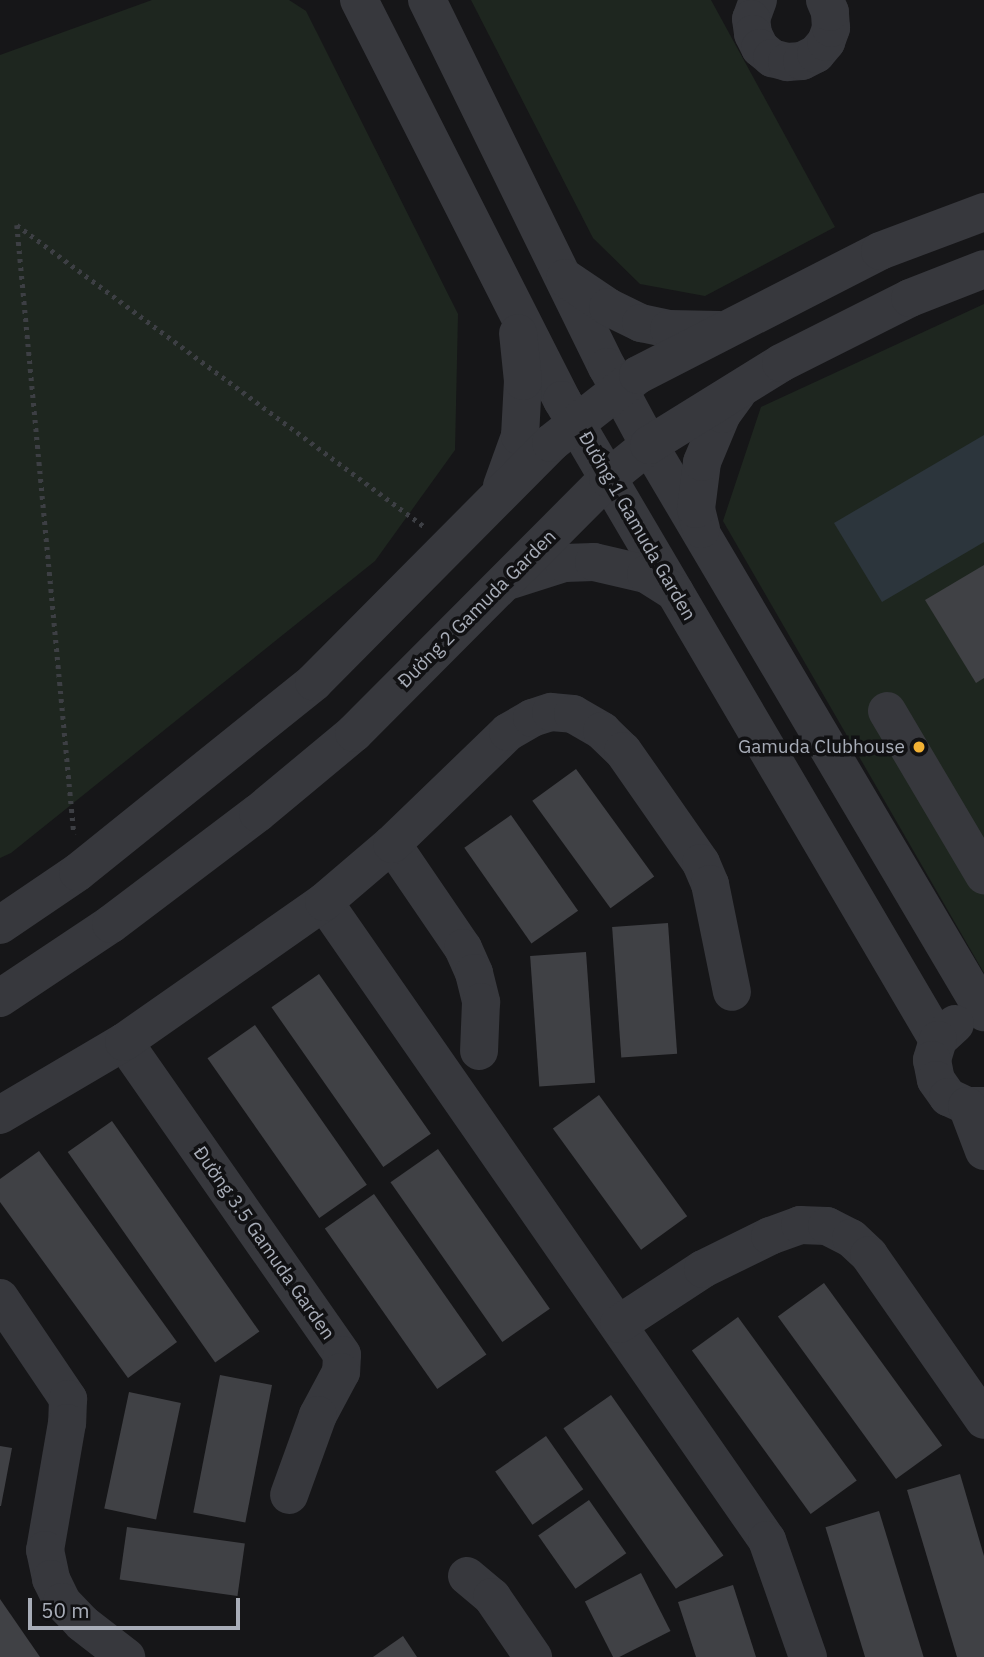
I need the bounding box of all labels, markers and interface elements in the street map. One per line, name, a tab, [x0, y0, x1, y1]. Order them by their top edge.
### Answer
street label: Đường 1 Gamuda Garden	[574, 428, 700, 624]
street label: Đường 2 Gamuda Garden	[393, 525, 561, 693]
place label: Gamuda Clubhouse	[738, 736, 905, 758]
marker: Gamuda Clubhouse	[911, 739, 927, 755]
street label: Đường 3.5 Gamuda Garden	[188, 1142, 340, 1344]
scale bar	[32, 1584, 243, 1628]
text: 50 m	[41, 1596, 90, 1624]

